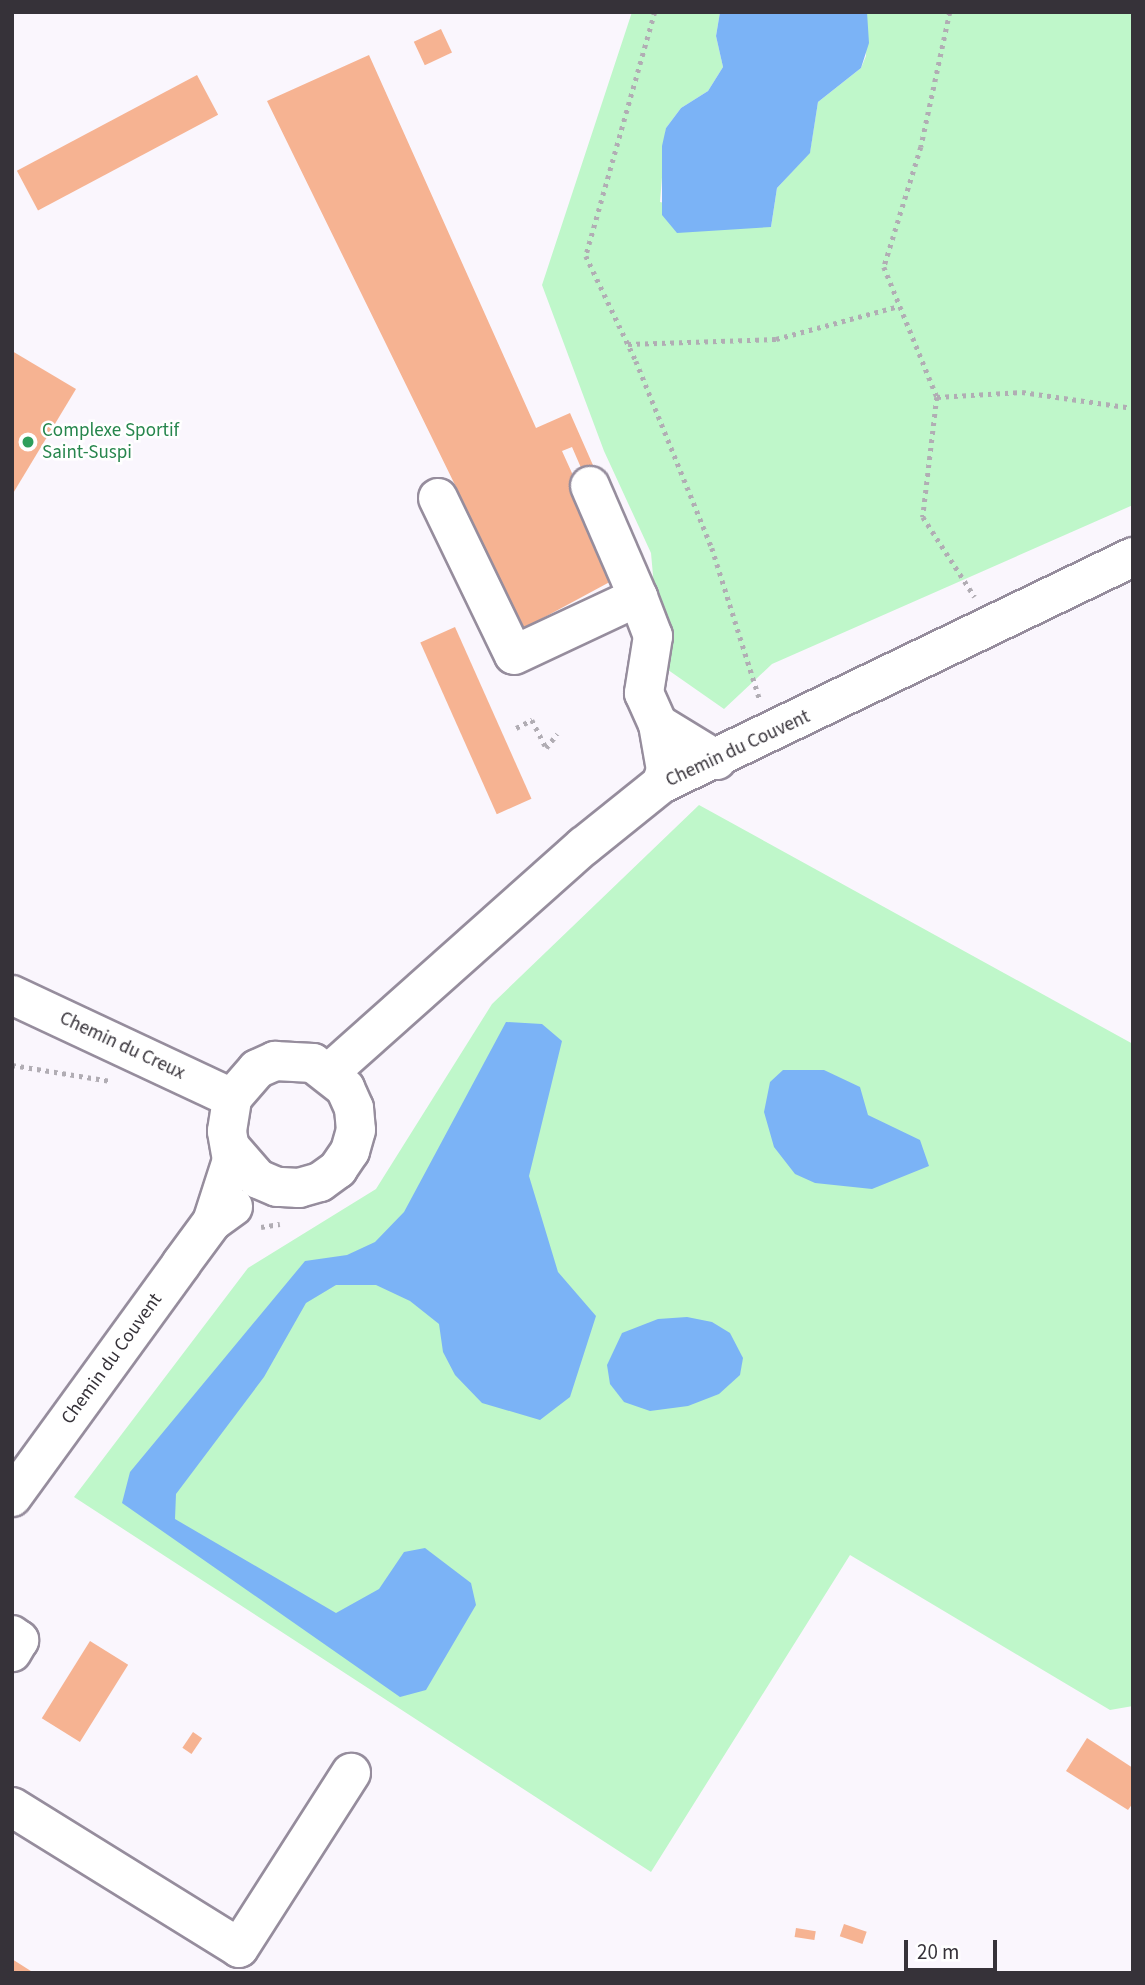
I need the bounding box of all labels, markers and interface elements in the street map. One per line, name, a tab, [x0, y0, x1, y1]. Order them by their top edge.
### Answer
place label: Complexe Sportif Saint-Suspi	[42, 420, 179, 464]
marker: Complexe Sportif Saint-Suspi	[20, 434, 36, 450]
street label: Chemin du Couvent	[662, 706, 814, 792]
street label: Chemin du Creux	[56, 1007, 188, 1085]
street label: Chemin du Couvent	[57, 1289, 167, 1429]
scale bar	[907, 1926, 1000, 1970]
text: 20 m	[917, 1937, 959, 1967]

